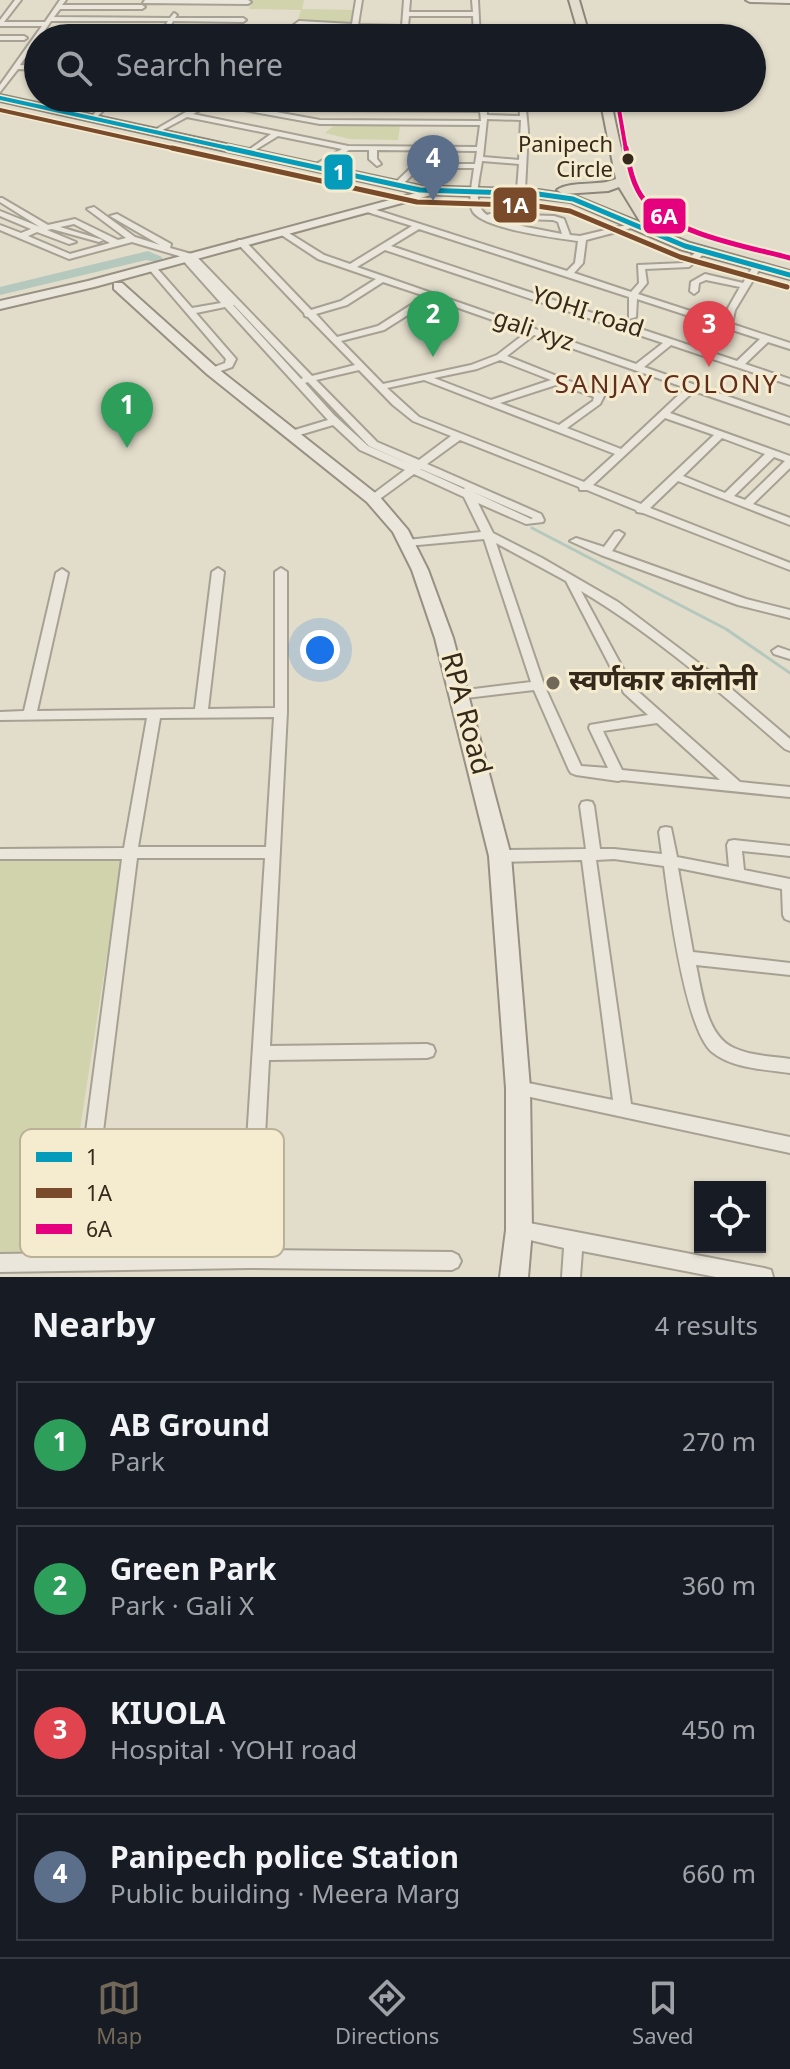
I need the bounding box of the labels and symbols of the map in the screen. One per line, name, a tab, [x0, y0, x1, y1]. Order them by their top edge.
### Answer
place label: Panipech Circle	[518, 132, 613, 186]
pin: 4	[407, 135, 459, 201]
marker: Panipech Circle	[620, 151, 636, 167]
line badge: 1	[323, 153, 354, 191]
text: 1	[333, 160, 345, 189]
line badge: 1A	[492, 186, 538, 224]
text: 1A	[501, 193, 530, 222]
line badge: 6A	[642, 197, 687, 235]
text: 6A	[650, 204, 679, 233]
street label: YOHI road	[527, 281, 647, 347]
pin: 2	[407, 291, 459, 357]
pin: 3	[683, 301, 735, 367]
street label: gali xyz	[489, 303, 577, 361]
district label: SANJAY COLONY	[555, 370, 779, 404]
pin: 1	[101, 382, 153, 448]
your location	[300, 630, 340, 670]
street label: RPA Road	[430, 649, 498, 779]
place label: स्वर्णकार कॉलोनी	[569, 664, 758, 701]
marker: स्वर्णकार कॉलोनी	[544, 674, 562, 692]
legend	[20, 1129, 284, 1257]
text: 1	[86, 1145, 98, 1174]
text: 1A	[86, 1181, 113, 1210]
text: 6A	[86, 1217, 113, 1246]

